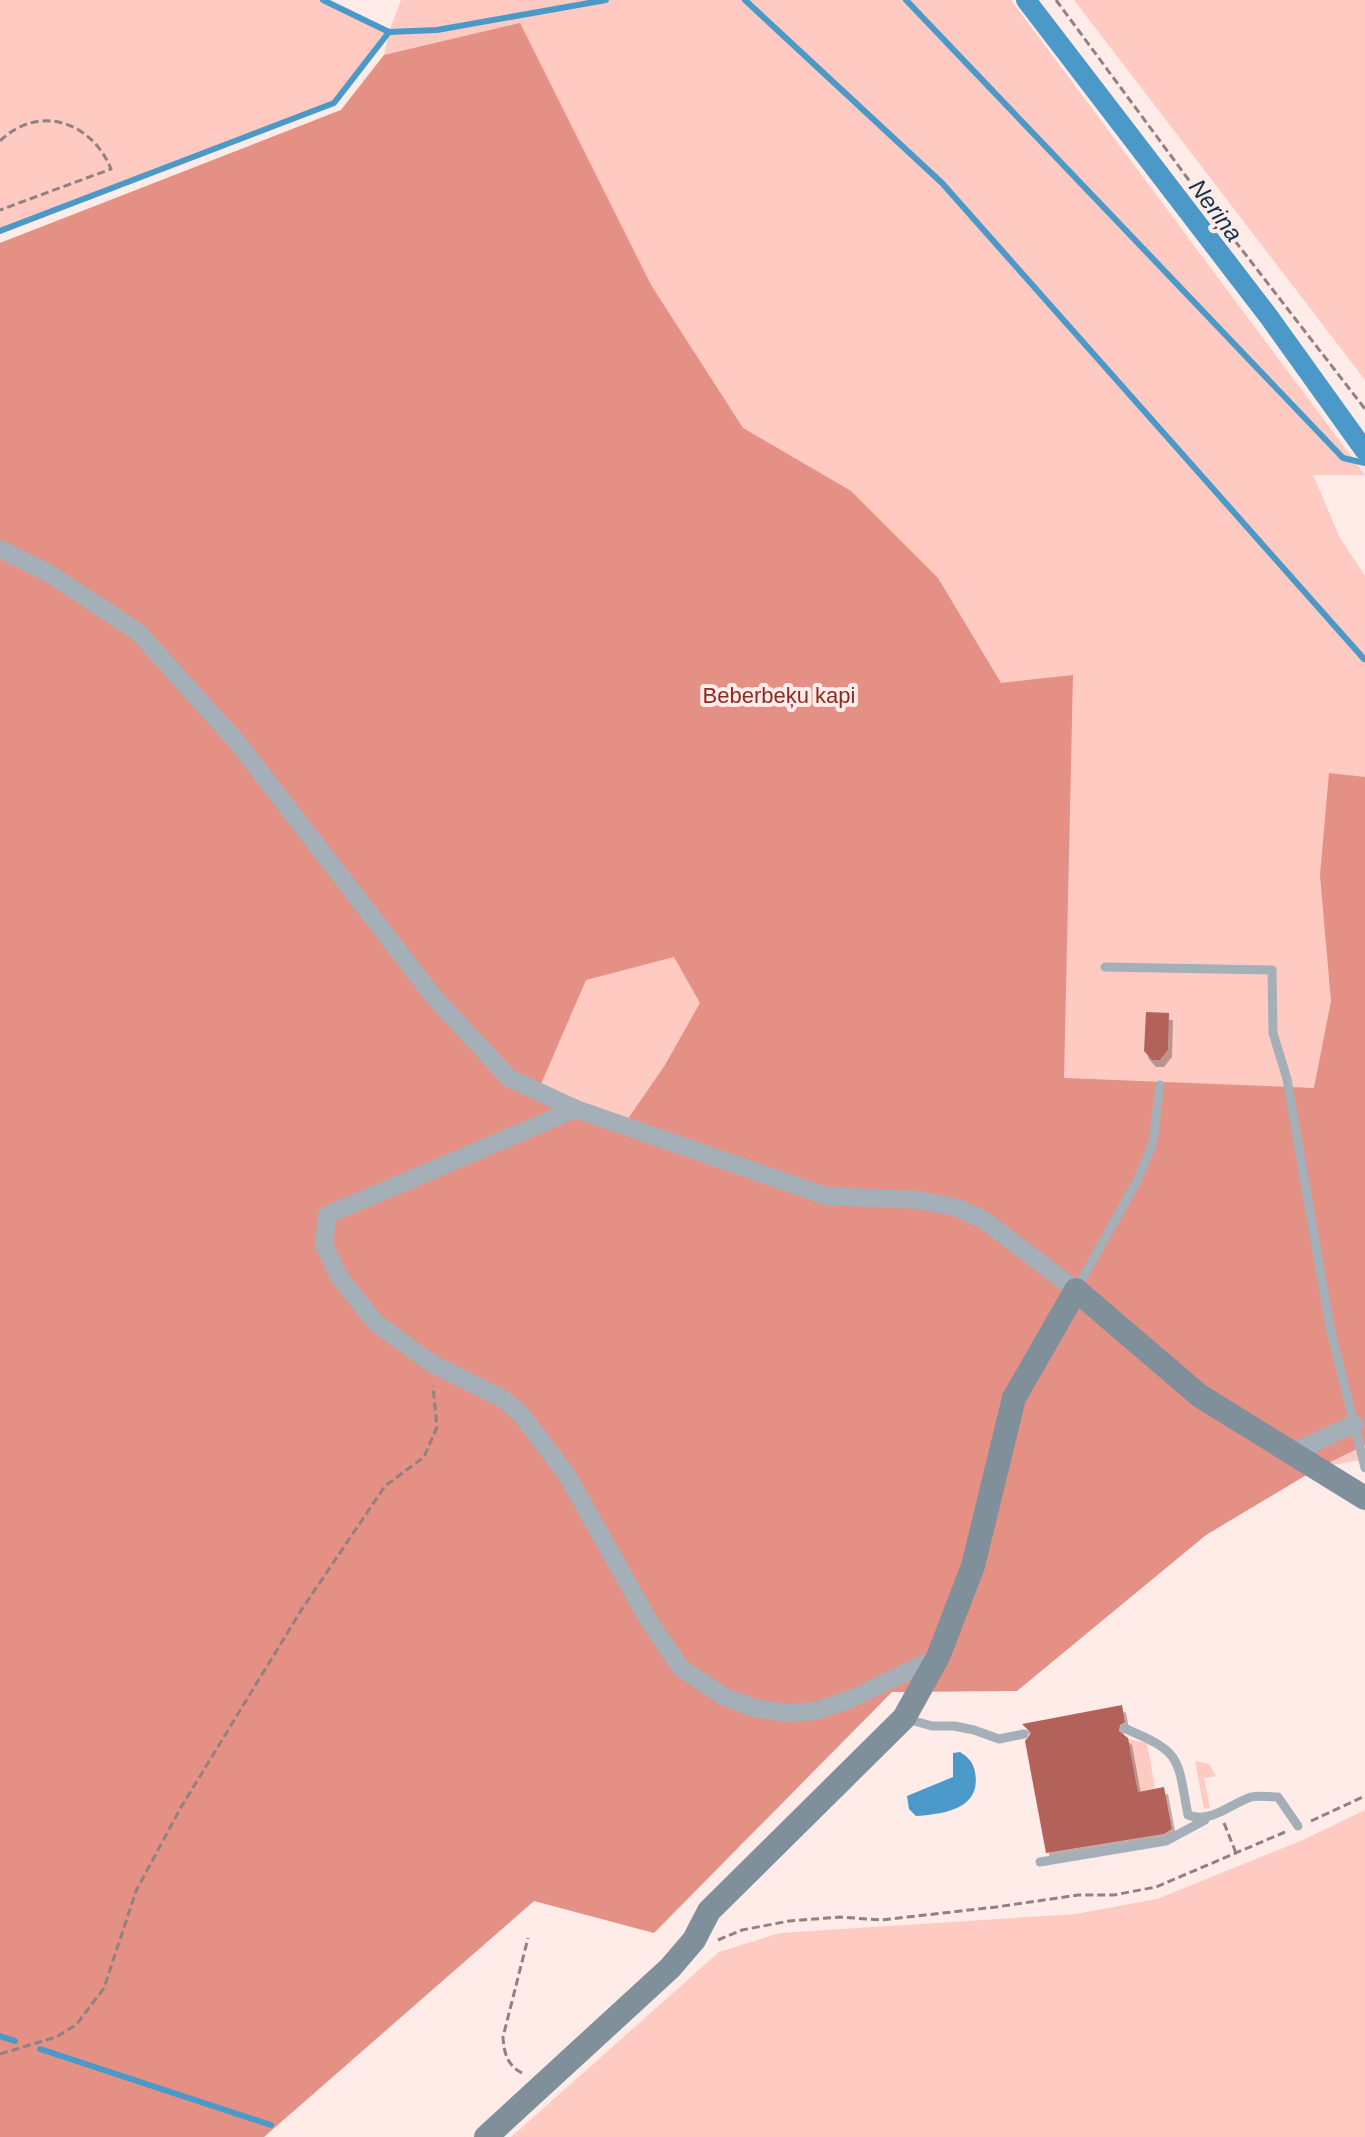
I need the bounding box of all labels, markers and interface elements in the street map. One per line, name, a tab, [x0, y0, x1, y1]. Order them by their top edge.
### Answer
water label: Neriņa	[1184, 174, 1248, 246]
park label: Beberbeķu kapi	[703, 683, 855, 708]

